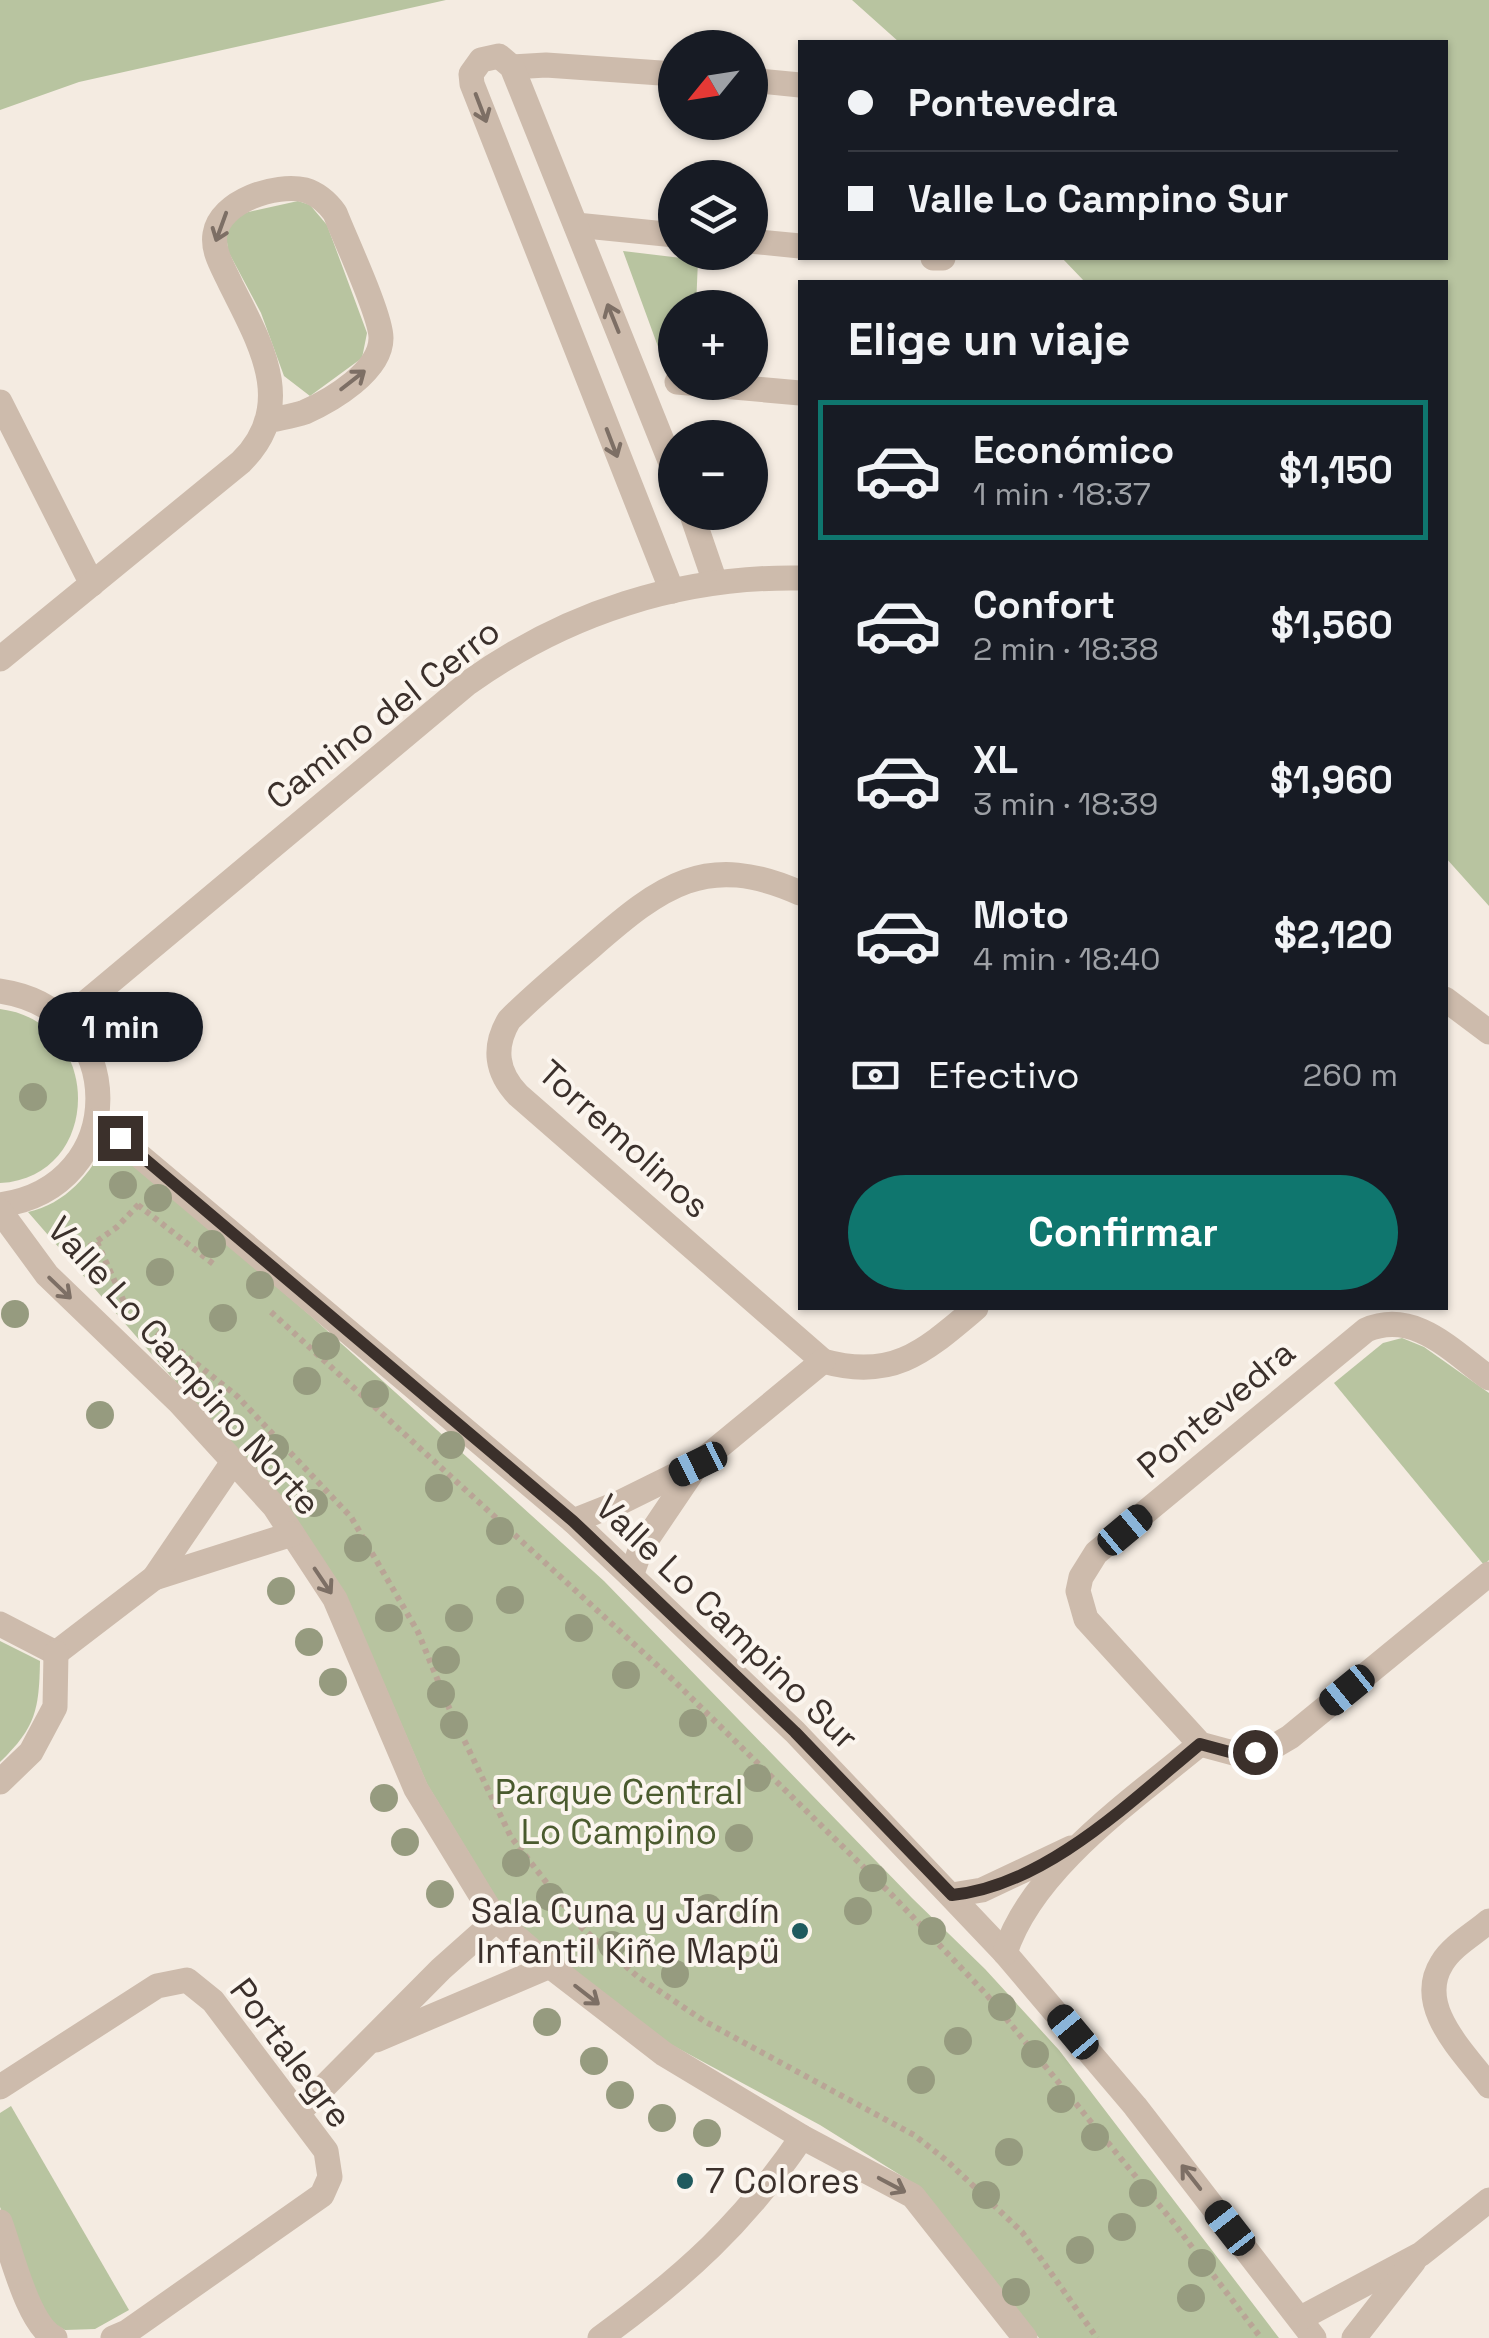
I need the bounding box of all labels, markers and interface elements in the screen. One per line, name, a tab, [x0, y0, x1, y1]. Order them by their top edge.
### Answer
north arrow	[658, 30, 768, 140]
map controls	[658, 30, 768, 530]
text: Pontevedra	[908, 79, 1118, 127]
one-way arrow	[474, 92, 492, 122]
button: layers	[658, 160, 768, 270]
text: Valle Lo Campino Sur	[908, 175, 1289, 223]
one-way arrow	[211, 211, 229, 242]
button: +	[658, 290, 768, 400]
one-way arrow	[603, 303, 621, 334]
text: Elige un viaje	[848, 311, 1131, 368]
one-way arrow	[340, 369, 366, 391]
button: −	[658, 420, 768, 530]
icon: car	[853, 425, 943, 515]
text: Económico	[973, 426, 1174, 474]
one-way arrow	[604, 427, 622, 458]
text: $1,150	[1279, 446, 1393, 494]
text: 1 min · 18:37	[973, 474, 1151, 514]
icon: car	[853, 580, 943, 670]
text: Confort	[973, 581, 1115, 629]
text: $1,560	[1271, 601, 1393, 649]
street label: Camino del Cerro	[257, 609, 509, 819]
text: 2 min · 18:38	[973, 629, 1159, 669]
icon: car	[853, 735, 943, 825]
text: XL	[973, 736, 1018, 784]
text: $1,960	[1270, 756, 1393, 804]
text: 3 min · 18:39	[973, 784, 1158, 824]
icon: car	[853, 890, 943, 980]
text: Moto	[973, 891, 1069, 939]
text: $2,120	[1274, 911, 1393, 959]
text: 4 min · 18:40	[973, 939, 1161, 979]
callout: 1 min	[38, 993, 202, 1063]
text: 1 min	[81, 1007, 160, 1047]
icon: cash	[848, 1048, 903, 1103]
street label: Torremolinos	[529, 1051, 719, 1227]
text: Efectivo	[928, 1051, 1080, 1099]
text: 260 m	[1303, 1055, 1398, 1095]
route end	[98, 1116, 143, 1161]
button: Confirmar	[848, 1175, 1398, 1290]
street label: Valle Lo Campino Norte	[38, 1207, 330, 1525]
one-way arrow	[47, 1276, 72, 1299]
street label: Pontevedra	[1128, 1330, 1304, 1488]
car	[664, 1437, 732, 1491]
street label: Valle Lo Campino Sur	[586, 1485, 868, 1759]
car	[1092, 1499, 1158, 1561]
one-way arrow	[313, 1566, 334, 1594]
car	[1314, 1659, 1380, 1721]
route start	[1233, 1730, 1278, 1775]
park label: Parque Central Lo Campino	[495, 1770, 743, 1854]
place label: Sala Cuna y Jardín Infantil Kiñe Mapü	[471, 1889, 780, 1973]
marker: Sala Cuna y Jardín Infantil Kiñe Mapü	[789, 1920, 811, 1942]
street label: Portalegre	[220, 1969, 362, 2137]
one-way arrow	[573, 1984, 600, 2005]
car	[1042, 1999, 1104, 2065]
place label: 7 Colores	[705, 2159, 860, 2203]
one-way arrow	[1180, 2165, 1202, 2191]
marker: 7 Colores	[674, 2170, 696, 2192]
one-way arrow	[877, 2176, 907, 2195]
car	[1200, 2195, 1260, 2261]

